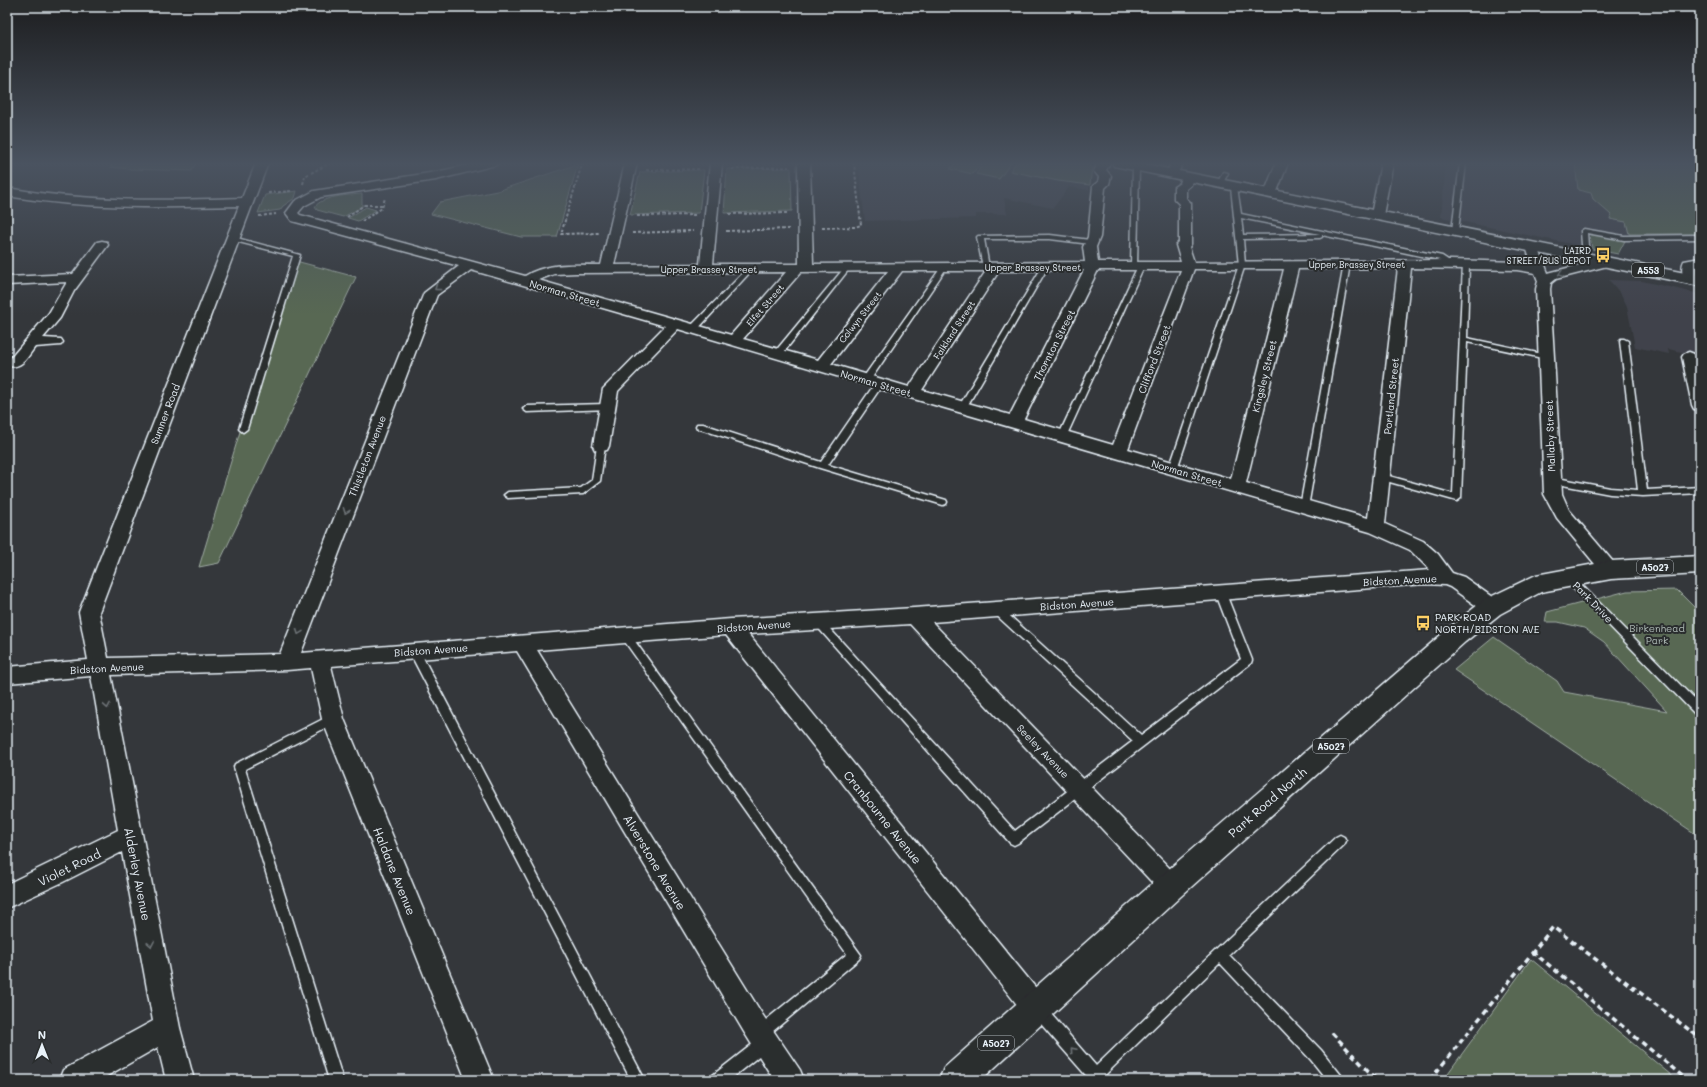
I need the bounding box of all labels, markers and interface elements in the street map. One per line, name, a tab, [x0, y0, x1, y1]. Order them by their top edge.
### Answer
place label: LAIRD STREET/BUS DEPOT	[1507, 245, 1591, 266]
bus stop icon: LAIRD STREET/BUS DEPOT	[1594, 246, 1612, 264]
street label: Upper Brassey Street	[1309, 259, 1405, 270]
street label: Upper Brassey Street	[985, 262, 1081, 273]
road number: A553	[1632, 263, 1664, 277]
street label: Upper Brassey Street	[661, 264, 757, 275]
one-way arrow	[1558, 269, 1565, 278]
street label: Norman Street	[528, 276, 602, 310]
street label: Elfet Street	[744, 282, 786, 328]
one-way arrow	[434, 283, 441, 290]
street label: Colwyn Street	[837, 289, 884, 345]
street label: Falkland Street	[931, 299, 977, 361]
street label: Thornton Street	[1030, 307, 1078, 383]
street label: Clifford Street	[1134, 323, 1174, 395]
street label: Kingsley Street	[1248, 338, 1280, 414]
street label: Portland Street	[1380, 357, 1402, 435]
street label: Norman Street	[839, 366, 913, 400]
street label: Sumner Road	[147, 382, 183, 446]
street label: Mallaby Street	[1542, 400, 1558, 472]
street label: Thistleton Avenue	[345, 413, 389, 499]
street label: Norman Street	[1150, 456, 1224, 490]
one-way arrow	[342, 508, 350, 515]
road number: A5027	[1637, 560, 1673, 574]
street label: Bidston Avenue	[1363, 571, 1437, 589]
street label: Park Drive	[1570, 578, 1616, 626]
street label: Bidston Avenue	[1040, 594, 1114, 614]
place label: PARK ROAD NORTH/BIDSTON AVE	[1435, 610, 1540, 636]
bus stop icon: PARK ROAD NORTH/BIDSTON AVE	[1414, 614, 1432, 632]
street label: Bidston Avenue	[717, 616, 791, 636]
park label: Birkenhead Park	[1629, 621, 1685, 647]
one-way arrow	[295, 629, 303, 636]
street label: Bidston Avenue	[394, 640, 468, 660]
street label: Bidston Avenue	[70, 659, 144, 677]
one-way arrow	[102, 703, 111, 709]
street label: Seeley Avenue	[1014, 721, 1072, 781]
road number: A5027	[1313, 739, 1349, 753]
street label: Park Road North	[1224, 763, 1310, 840]
street label: Cranbourne Avenue	[840, 767, 926, 867]
street label: Alverstone Avenue	[620, 811, 690, 913]
street label: Haldane Avenue	[370, 825, 420, 917]
street label: Alderley Avenue	[121, 826, 155, 922]
street label: Violet Road	[35, 845, 103, 889]
one-way arrow	[146, 941, 154, 947]
north arrow	[22, 1025, 62, 1065]
text: N	[38, 1027, 46, 1042]
road number: A5027	[978, 1036, 1014, 1050]
one-way arrow	[1071, 1048, 1078, 1055]

